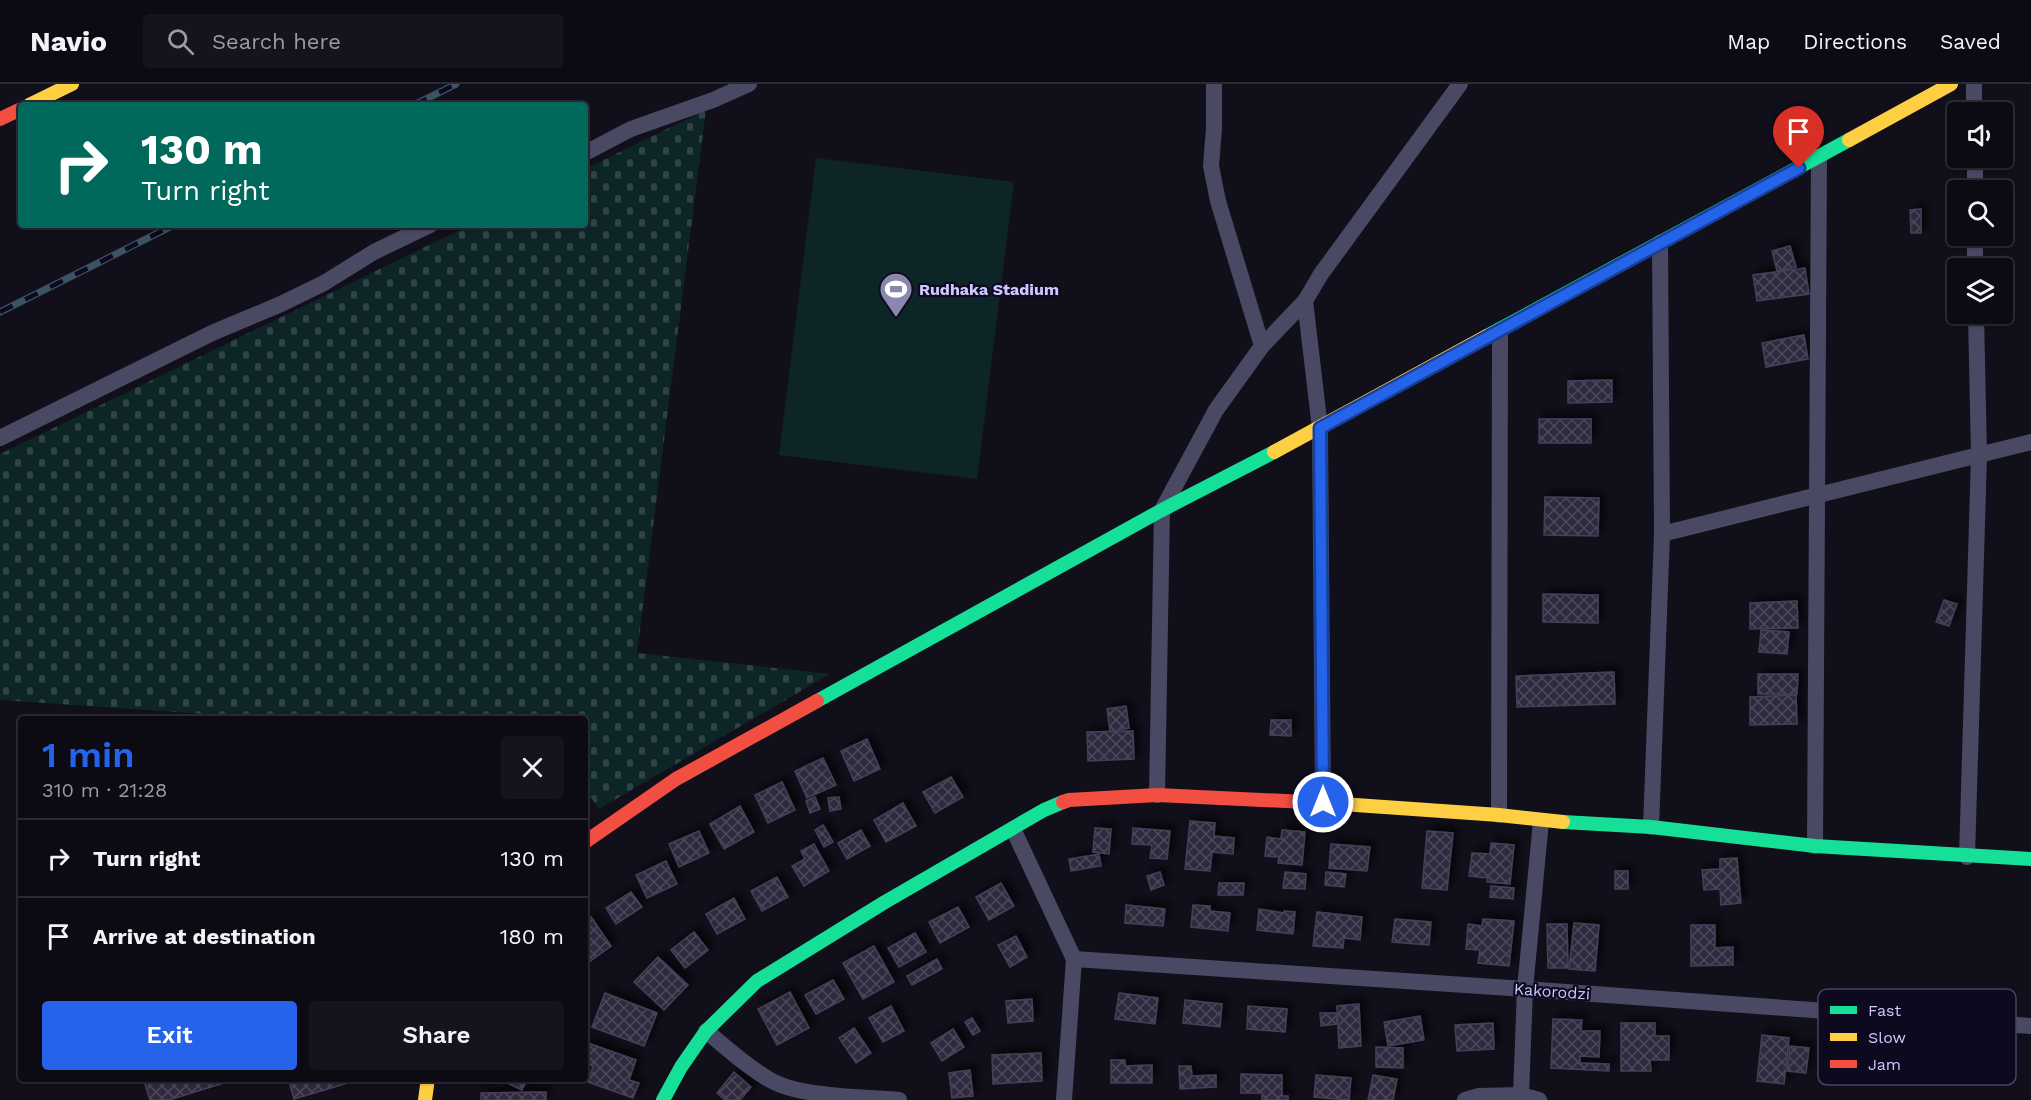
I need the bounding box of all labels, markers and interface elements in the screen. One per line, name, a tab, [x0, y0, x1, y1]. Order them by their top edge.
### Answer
search box	[143, 14, 563, 68]
text: Navio	[30, 25, 107, 58]
icon: search	[164, 25, 197, 58]
text: Search here	[212, 29, 341, 54]
text: Map	[1727, 29, 1770, 54]
text: Directions	[1803, 29, 1907, 54]
text: Saved	[1940, 29, 2001, 54]
map controls	[1947, 102, 2013, 324]
button: sound	[1947, 102, 2013, 168]
pin	[1773, 106, 1824, 168]
icon: arrive	[1782, 115, 1815, 148]
text: 130 m	[141, 125, 263, 174]
icon: right	[42, 126, 120, 204]
text: Turn right	[141, 175, 270, 207]
button: search	[1947, 180, 2013, 246]
button: layers	[1947, 258, 2013, 324]
sports icon: Rudhaka Stadium	[878, 271, 914, 318]
place label: Rudhaka Stadium	[919, 280, 1059, 299]
text: 1 min	[42, 734, 134, 776]
button: close	[501, 736, 564, 799]
position arrow	[1291, 770, 1355, 834]
text: 310 m · 21:28	[42, 778, 167, 802]
icon: right	[42, 842, 75, 875]
text: Turn right	[93, 846, 200, 871]
text: 130 m	[500, 846, 564, 871]
icon: arrive	[42, 920, 75, 953]
text: Arrive at destination	[93, 924, 316, 949]
text: 180 m	[500, 924, 564, 949]
street label: Kakorodzi	[1513, 979, 1591, 1004]
legend	[1818, 989, 2016, 1085]
button: Exit	[42, 1001, 297, 1070]
button: Share	[309, 1001, 564, 1070]
text: Fast	[1868, 1001, 1901, 1020]
text: Slow	[1868, 1028, 1906, 1047]
text: Jam	[1868, 1055, 1901, 1074]

